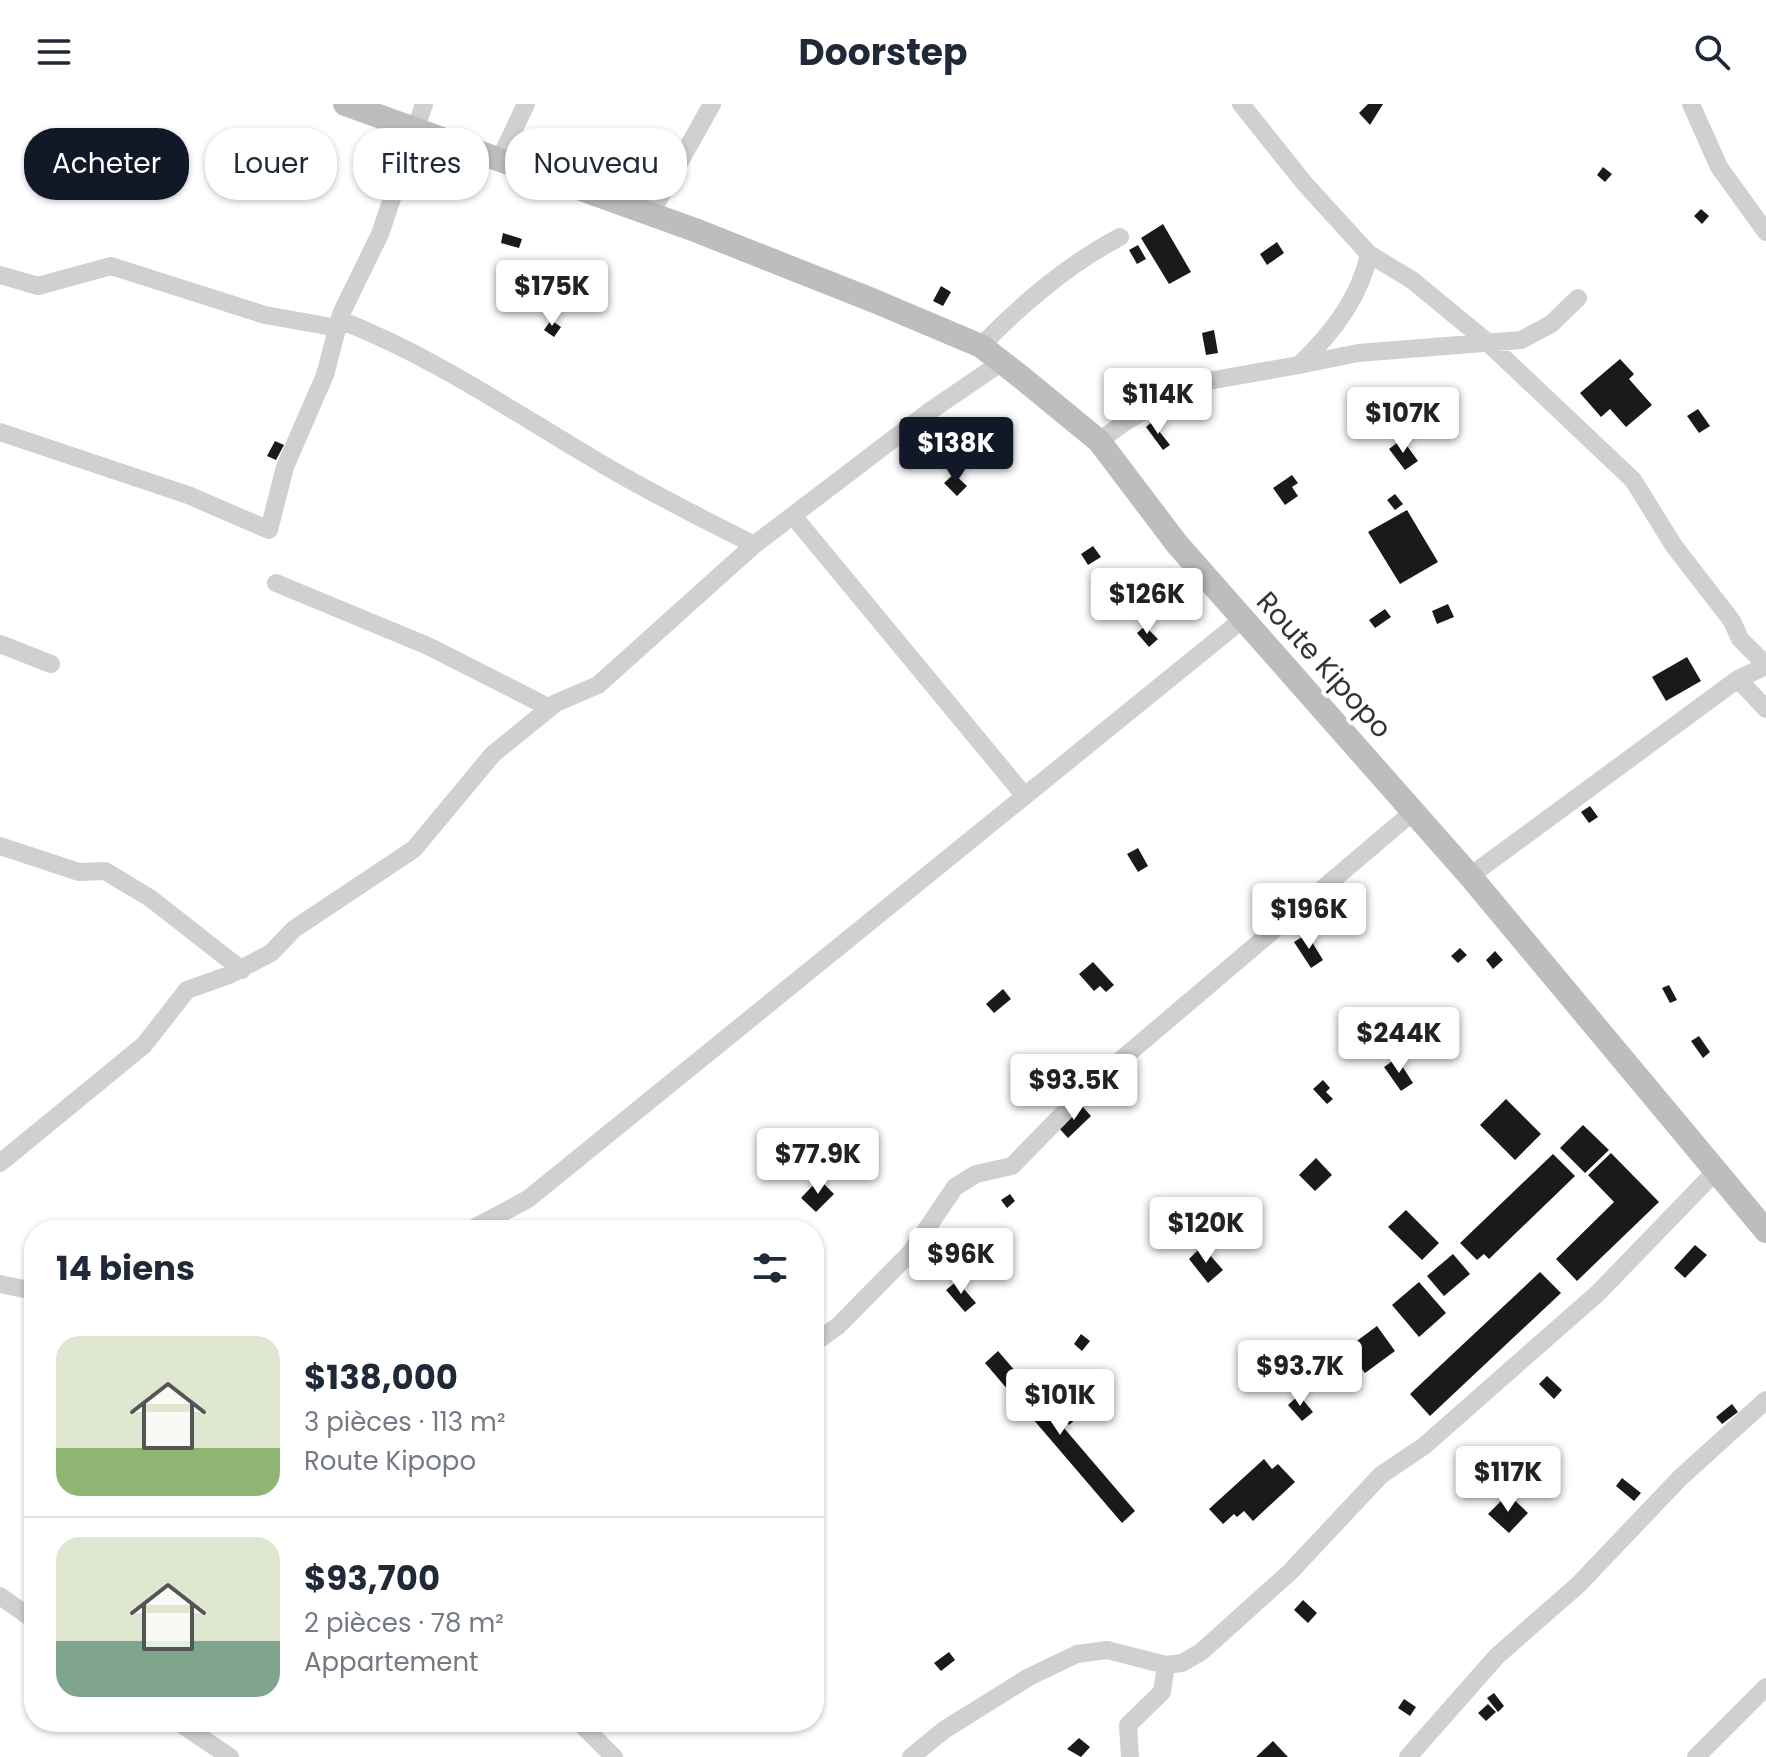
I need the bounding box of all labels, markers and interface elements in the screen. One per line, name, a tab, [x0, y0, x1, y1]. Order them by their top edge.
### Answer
text: Doorstep	[799, 27, 967, 78]
icon: menu	[32, 30, 76, 74]
icon: search	[1690, 30, 1734, 74]
chip: Acheter	[24, 128, 189, 200]
chip: Louer	[205, 128, 337, 200]
chip: Filtres	[353, 128, 489, 200]
chip: Nouveau	[505, 128, 687, 200]
pin: $175K	[496, 260, 608, 328]
text: $175K	[514, 268, 590, 304]
pin: $114K	[1102, 368, 1214, 436]
text: $114K	[1122, 376, 1194, 412]
pin: $107K	[1347, 387, 1459, 455]
text: $107K	[1365, 395, 1441, 431]
pin: $138K	[900, 417, 1012, 485]
text: $138K	[917, 425, 995, 461]
pin: $126K	[1091, 568, 1203, 636]
text: $126K	[1109, 576, 1185, 612]
street label: Route Kipopo	[1248, 583, 1400, 747]
pin: $196K	[1253, 883, 1365, 951]
text: $196K	[1270, 891, 1348, 927]
pin: $244K	[1343, 1007, 1455, 1075]
text: $244K	[1356, 1015, 1442, 1051]
pin: $93.5K	[1009, 1054, 1139, 1122]
text: $93.5K	[1028, 1062, 1120, 1098]
pin: $77.9K	[753, 1128, 883, 1196]
text: $77.9K	[775, 1136, 861, 1172]
pin: $120K	[1150, 1197, 1262, 1265]
text: $120K	[1168, 1205, 1244, 1241]
pin: $96K	[914, 1228, 1008, 1296]
text: $96K	[927, 1236, 995, 1272]
text: 14 biens	[56, 1244, 195, 1292]
icon: filters	[748, 1246, 792, 1290]
pin: $93.7K	[1235, 1340, 1365, 1408]
text: $93.7K	[1256, 1348, 1344, 1384]
text: $138,000	[304, 1353, 458, 1401]
icon: home	[120, 1368, 216, 1464]
pin: $101K	[1004, 1369, 1116, 1437]
text: $101K	[1024, 1377, 1096, 1413]
text: 3 pièces · 113 m²	[304, 1404, 505, 1440]
text: Route Kipopo	[304, 1443, 476, 1479]
pin: $117K	[1452, 1446, 1564, 1514]
text: $117K	[1474, 1454, 1542, 1490]
text: $93,700	[304, 1554, 440, 1602]
icon: home	[120, 1569, 216, 1665]
text: 2 pièces · 78 m²	[304, 1605, 504, 1641]
text: Appartement	[304, 1644, 479, 1680]

